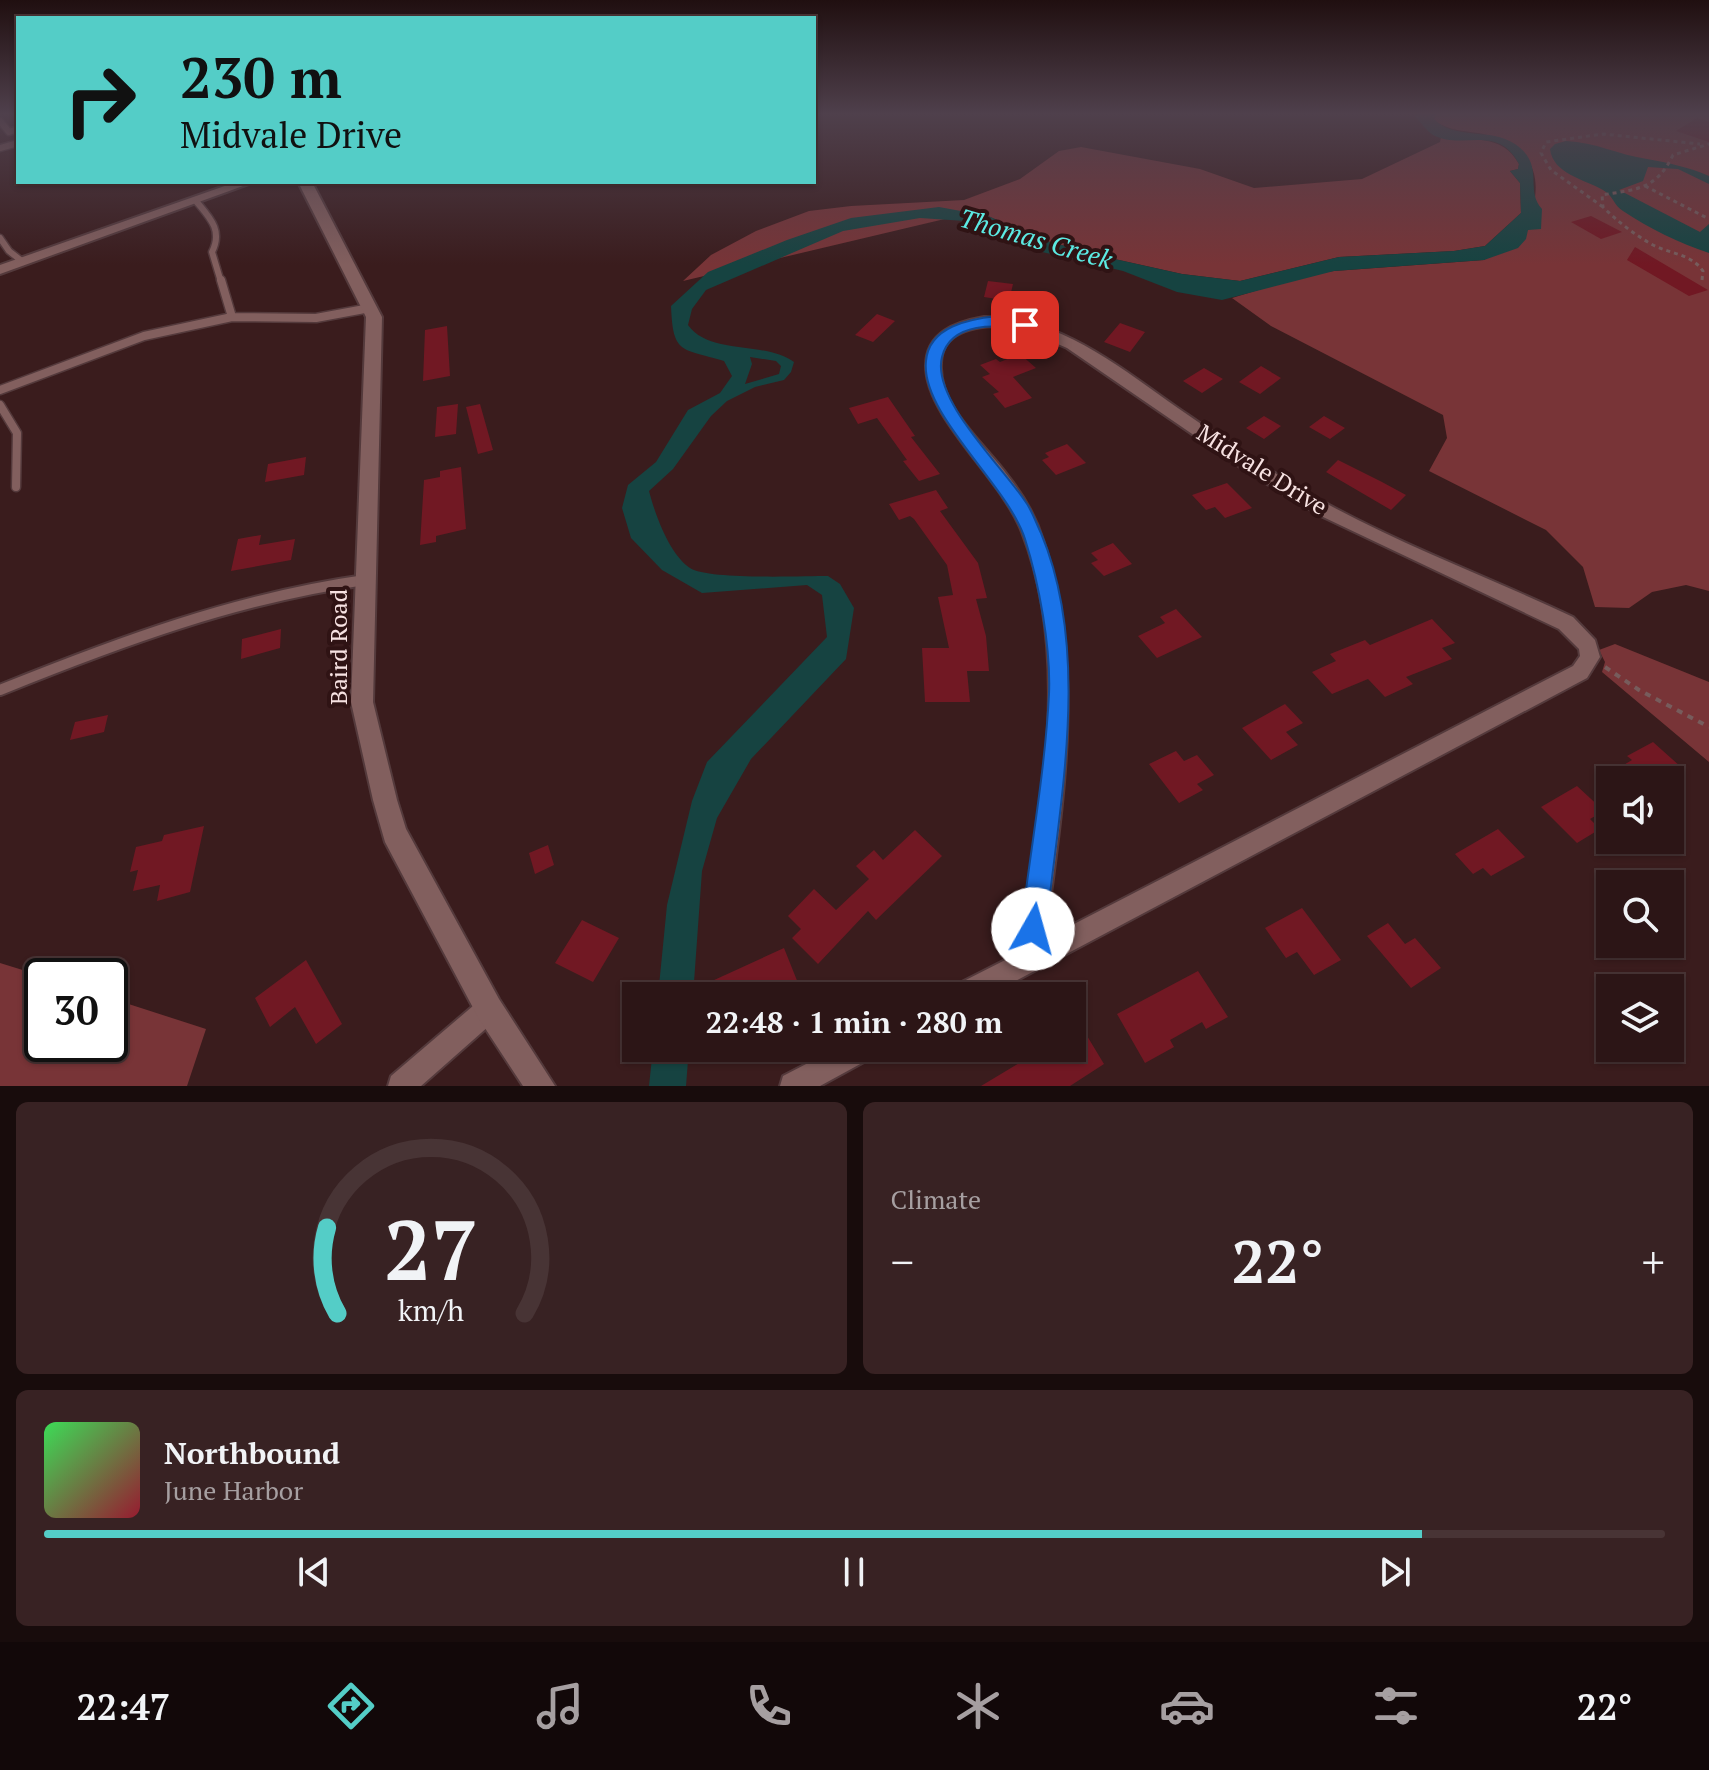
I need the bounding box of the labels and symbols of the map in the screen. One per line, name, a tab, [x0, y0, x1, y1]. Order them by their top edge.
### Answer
water label: Thomas Creek	[956, 200, 1117, 276]
pin	[991, 291, 1059, 359]
street label: Midvale Drive	[1191, 416, 1334, 522]
street label: Baird Road	[322, 589, 354, 705]
position arrow	[991, 887, 1075, 971]
speed limit sign: 30	[24, 958, 128, 1062]

